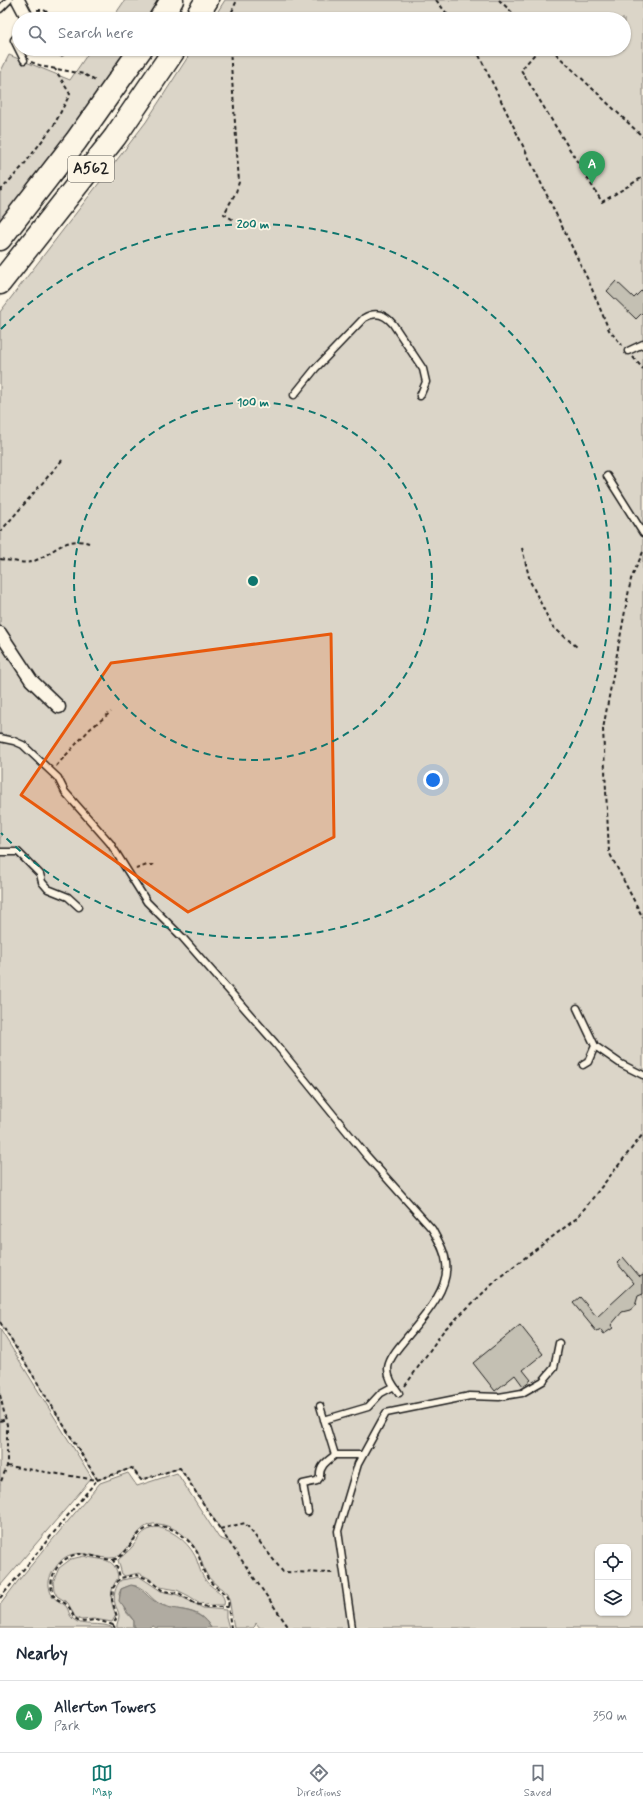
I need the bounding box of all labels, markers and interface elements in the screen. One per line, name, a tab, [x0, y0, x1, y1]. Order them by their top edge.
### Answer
search box	[12, 12, 631, 56]
icon: search	[26, 23, 48, 45]
text: Search here	[58, 24, 134, 44]
pin: A	[579, 151, 605, 184]
road number: A562	[68, 156, 114, 182]
text: 200 m	[237, 217, 270, 233]
text: 100 m	[237, 395, 270, 411]
centre of rings	[246, 574, 260, 588]
your location	[423, 770, 443, 790]
map controls	[595, 1544, 631, 1616]
button: locate	[595, 1544, 631, 1580]
button: layers	[595, 1580, 631, 1616]
text: Nearby	[16, 1643, 68, 1665]
text: Allerton Towers	[54, 1698, 156, 1718]
text: A	[25, 1708, 33, 1725]
text: 350 m	[593, 1708, 627, 1725]
text: Park	[54, 1718, 80, 1735]
tab: Map	[91, 1762, 113, 1800]
tab: Directions	[296, 1762, 341, 1800]
tab: Saved	[524, 1762, 552, 1800]

